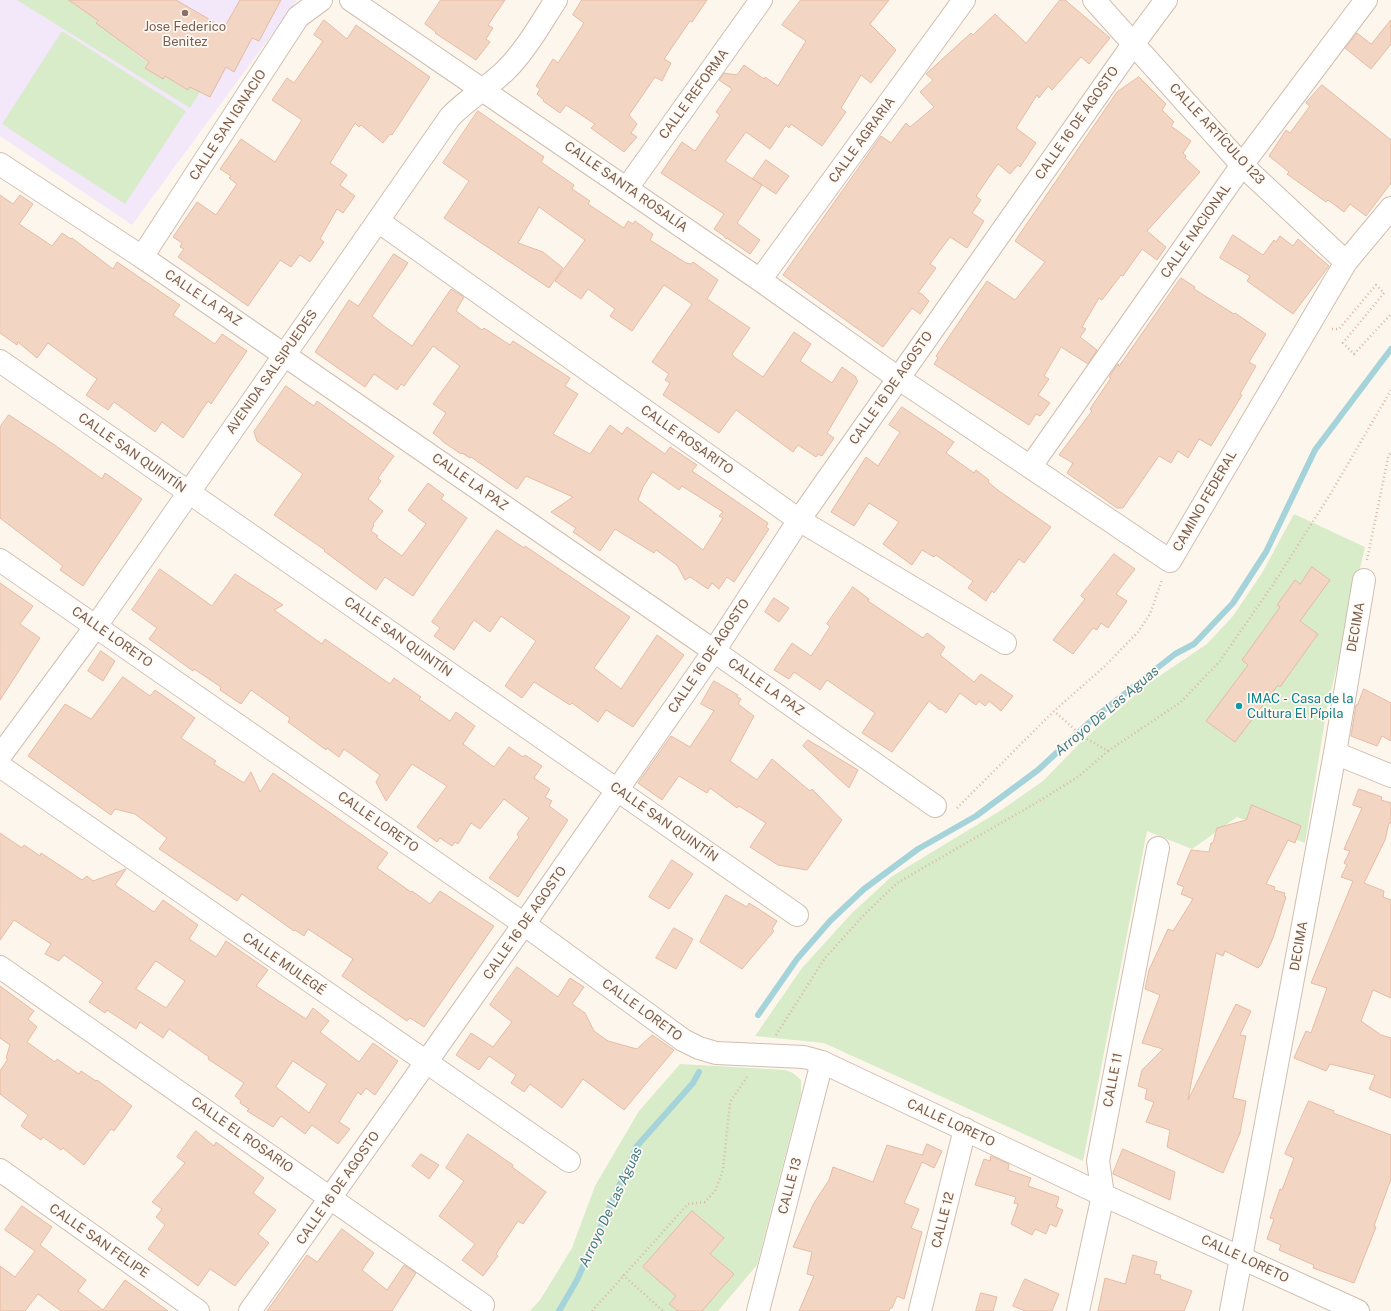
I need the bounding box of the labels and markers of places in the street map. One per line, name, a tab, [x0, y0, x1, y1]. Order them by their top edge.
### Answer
marker: Jose Federico Benitez	[180, 8, 190, 18]
place label: Jose Federico Benitez	[144, 19, 226, 50]
place label: IMAC - Casa de la Cultura El Pípila	[1247, 691, 1353, 722]
marker: IMAC - Casa de la Cultura El Pípila	[1234, 701, 1244, 711]

